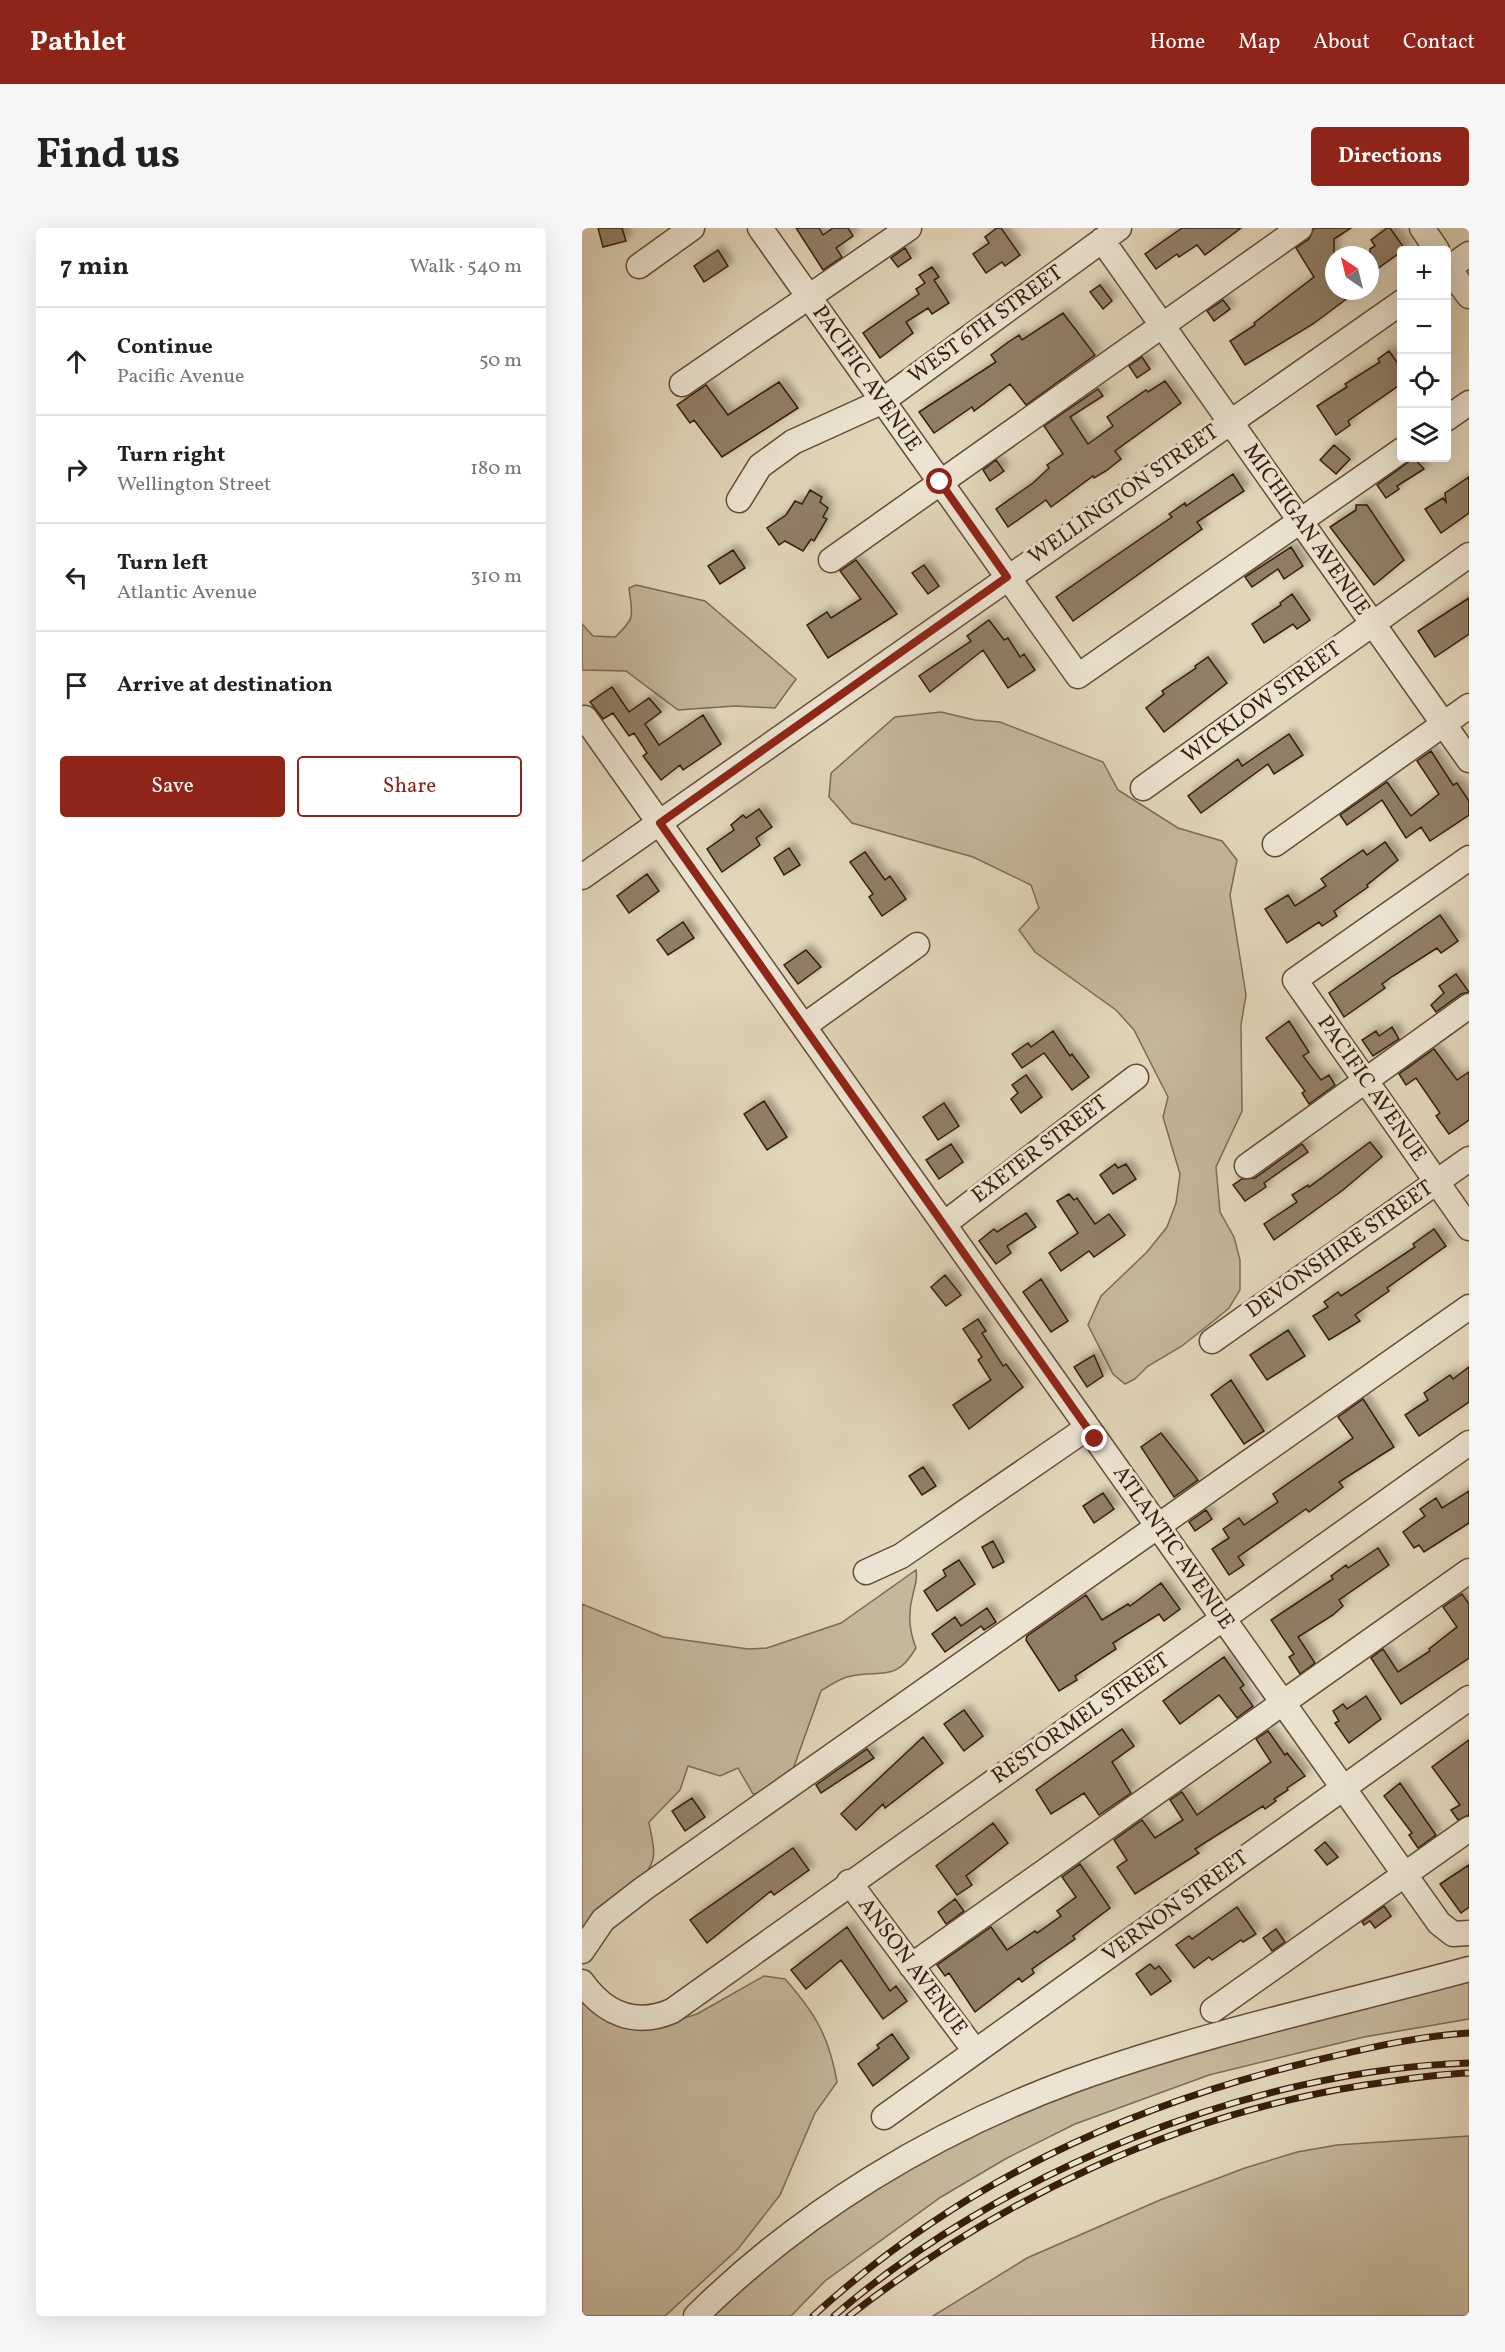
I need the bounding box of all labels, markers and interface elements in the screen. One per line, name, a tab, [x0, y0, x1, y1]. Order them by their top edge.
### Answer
text: Pathlet	[30, 23, 126, 62]
text: Home	[1150, 28, 1205, 57]
text: Map	[1238, 28, 1280, 57]
text: About	[1313, 28, 1370, 57]
text: Contact	[1403, 28, 1475, 57]
text: Find us	[36, 127, 180, 186]
button: Directions	[1311, 127, 1469, 186]
north arrow	[1325, 246, 1379, 300]
map controls	[1397, 246, 1451, 462]
button: +	[1397, 246, 1451, 300]
text: 7 min	[60, 249, 129, 285]
text: Walk · 540 m	[410, 253, 522, 281]
street label: WEST 6TH STREET	[902, 258, 1070, 392]
street label: PACIFIC AVENUE	[804, 299, 928, 459]
button: −	[1397, 300, 1451, 354]
text: Continue	[117, 332, 213, 363]
icon: ahead	[60, 345, 93, 378]
text: 50 m	[479, 347, 522, 375]
button: locate	[1397, 354, 1451, 408]
text: Pacific Avenue	[117, 363, 244, 391]
button: layers	[1397, 408, 1451, 462]
street label: WELLINGTON STREET	[1022, 417, 1226, 573]
street label: MICHIGAN AVENUE	[1235, 438, 1377, 622]
text: Turn right	[117, 440, 225, 471]
icon: right	[60, 453, 93, 486]
text: 180 m	[470, 455, 522, 483]
route start	[926, 468, 952, 494]
text: Wellington Street	[117, 471, 271, 499]
text: Turn left	[117, 548, 208, 579]
icon: left	[60, 561, 93, 594]
text: 310 m	[470, 563, 522, 591]
text: Atlantic Avenue	[117, 579, 257, 607]
street label: WICKLOW STREET	[1176, 634, 1348, 772]
icon: arrive	[60, 669, 93, 702]
text: Arrive at destination	[117, 670, 333, 701]
button: Save	[60, 756, 285, 817]
button: Share	[297, 756, 522, 817]
street label: PACIFIC AVENUE	[1309, 1009, 1433, 1169]
street label: EXETER STREET	[966, 1088, 1115, 1211]
street label: DEVONSHIRE STREET	[1240, 1173, 1440, 1327]
route end	[1081, 1425, 1107, 1451]
street label: ATLANTIC AVENUE	[1105, 1460, 1241, 1636]
street label: RESTORMEL STREET	[986, 1646, 1177, 1792]
street label: VERNON STREET	[1097, 1843, 1256, 1971]
street label: ANSON AVENUE	[850, 1892, 974, 2042]

